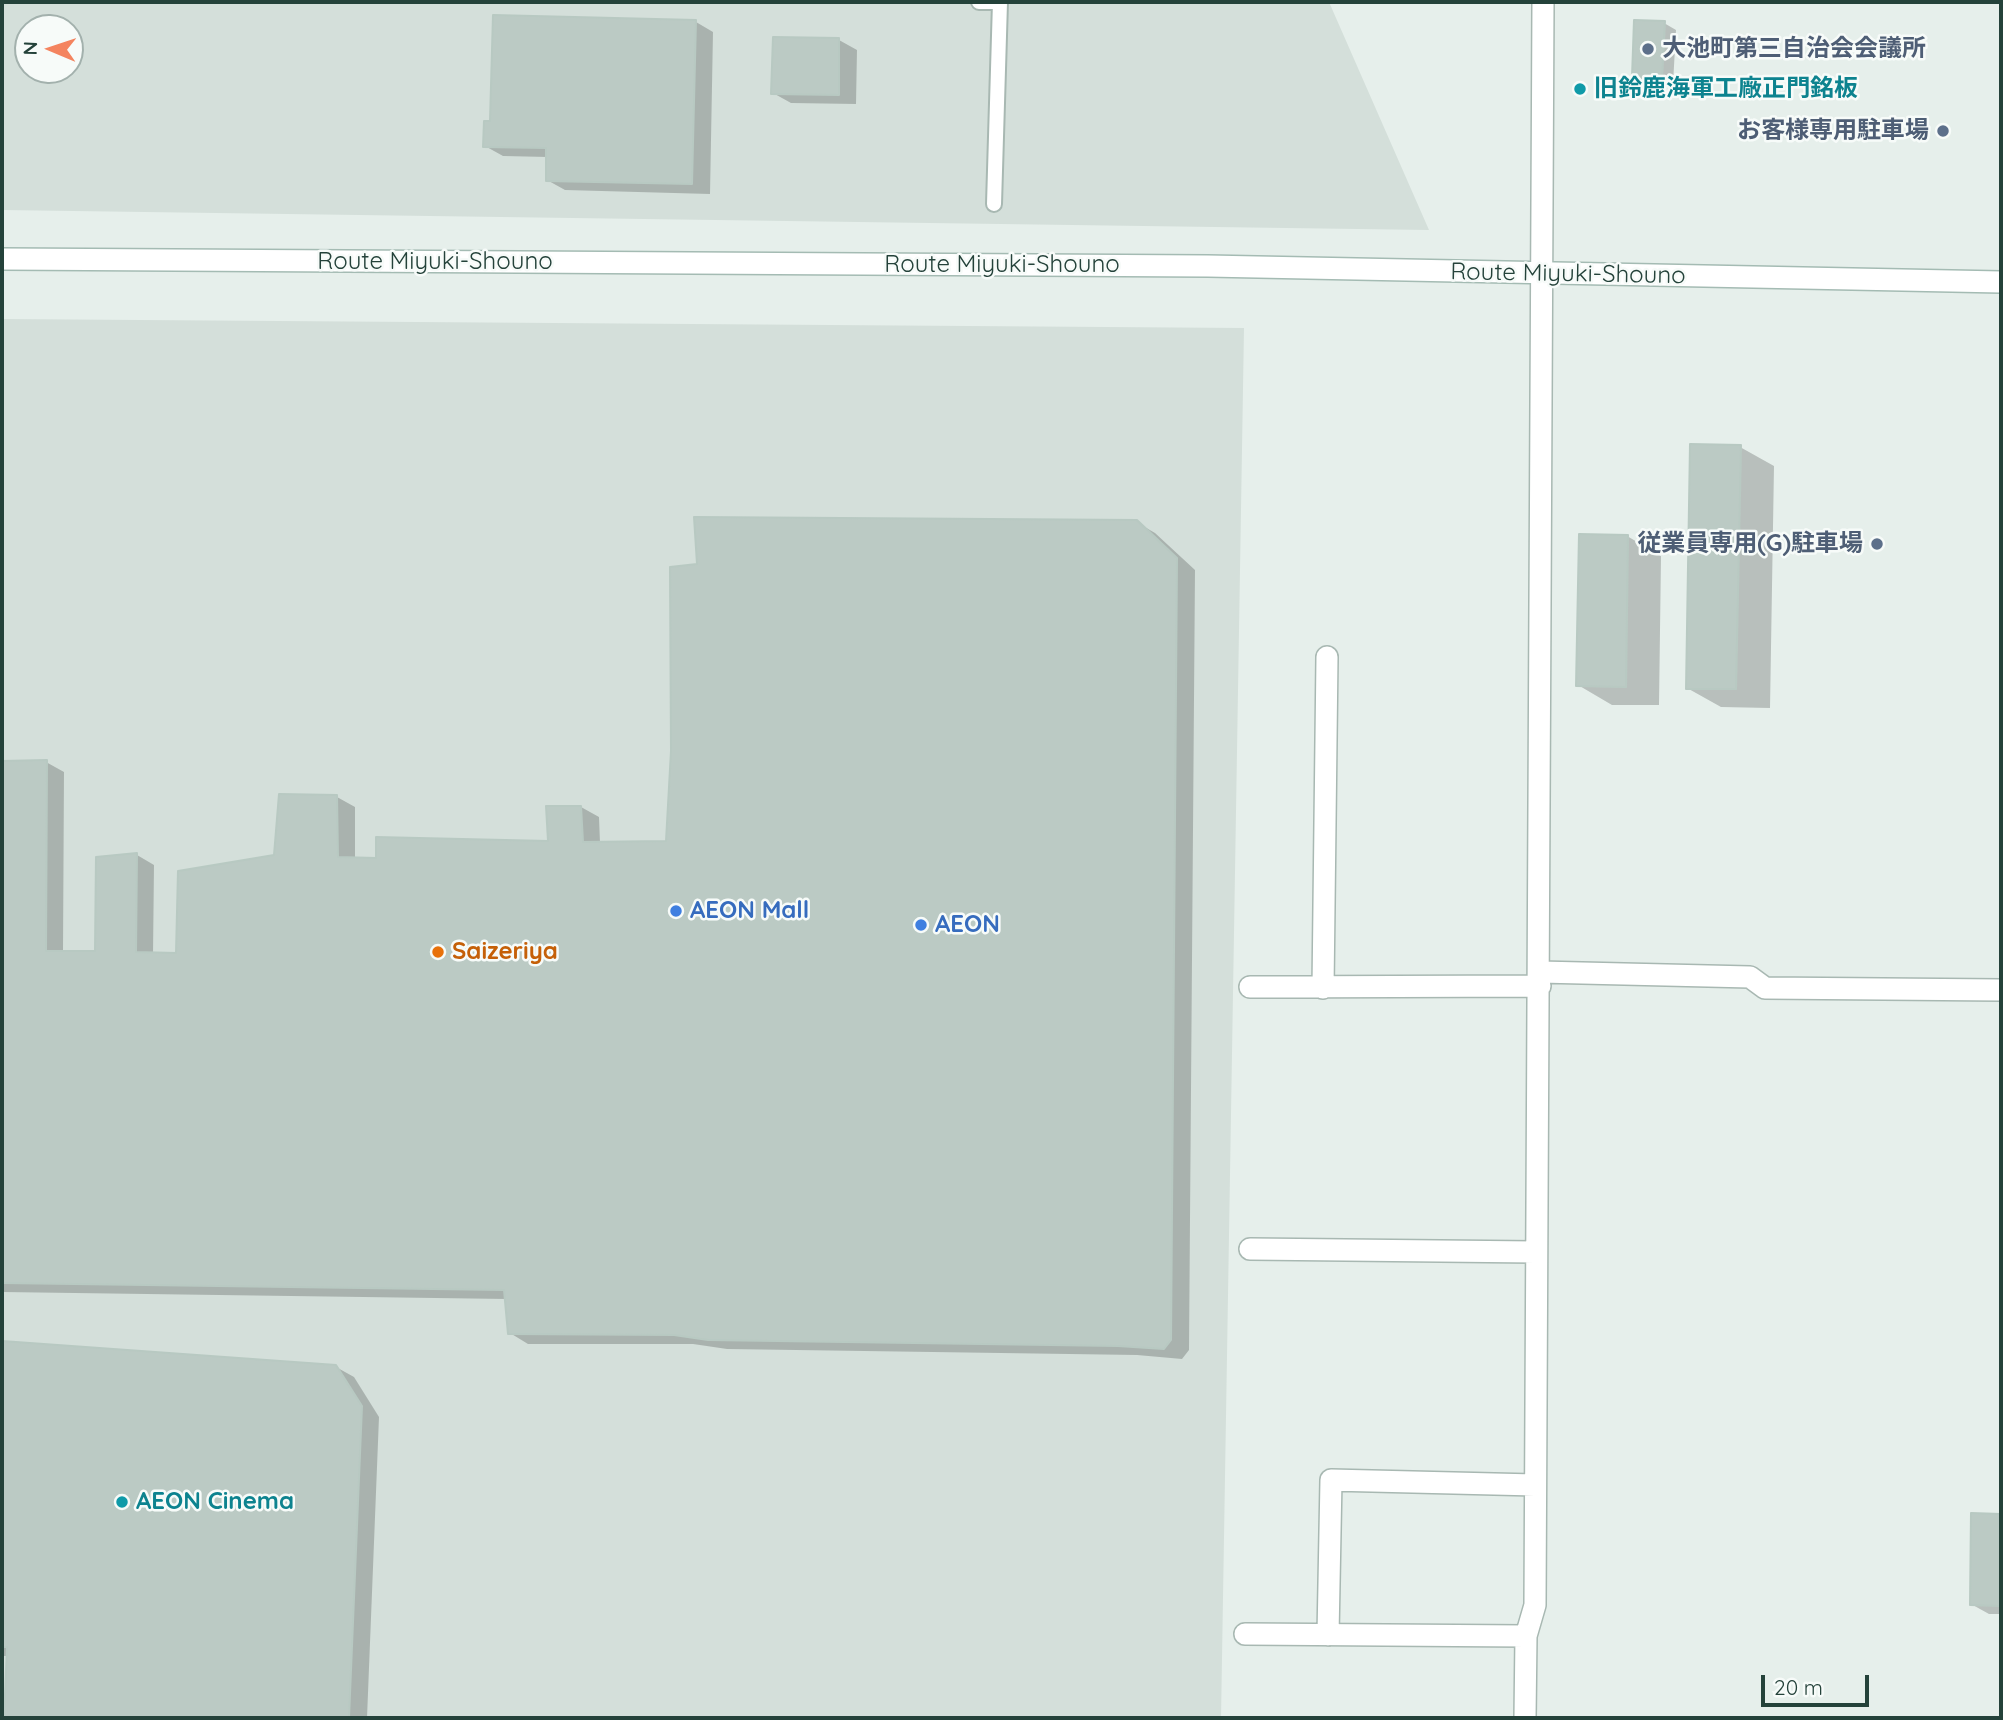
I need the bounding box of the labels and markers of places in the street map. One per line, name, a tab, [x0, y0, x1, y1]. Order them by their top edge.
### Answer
place label: 大池町第三自治会会議所	[1662, 35, 1926, 63]
marker: 大池町第三自治会会議所	[1640, 41, 1656, 57]
place label: 旧鈴鹿海軍工廠正門銘板	[1594, 75, 1858, 103]
marker: 旧鈴鹿海軍工廠正門銘板	[1572, 81, 1588, 97]
place label: お客様専用駐車場	[1737, 117, 1929, 145]
marker: お客様専用駐車場	[1935, 123, 1951, 139]
place label: 従業員専用(G)駐車場	[1637, 530, 1863, 558]
marker: 従業員専用(G)駐車場	[1869, 536, 1885, 552]
place label: AEON Mall	[690, 897, 809, 925]
marker: AEON Mall	[668, 903, 684, 919]
place label: AEON	[935, 911, 1000, 939]
marker: AEON	[913, 917, 929, 933]
place label: Saizeriya	[452, 938, 558, 966]
marker: Saizeriya	[430, 944, 446, 960]
place label: AEON Cinema	[136, 1488, 294, 1516]
marker: AEON Cinema	[114, 1494, 130, 1510]

